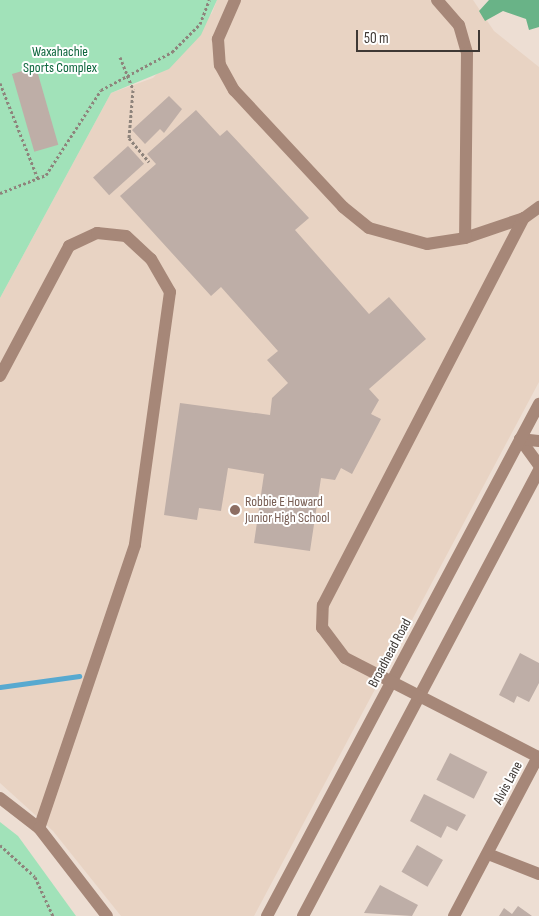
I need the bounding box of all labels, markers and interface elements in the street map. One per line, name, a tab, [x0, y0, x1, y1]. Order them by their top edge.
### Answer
scale bar	[359, 20, 483, 52]
text: 50 m	[364, 29, 389, 48]
park label: Waxahachie Sports Complex	[23, 44, 97, 76]
place label: Robbie E Howard Junior High School	[245, 494, 330, 526]
marker: Robbie E Howard Junior High School	[229, 504, 241, 516]
street label: Broadhead Road	[365, 616, 415, 690]
street label: Alvis Lane	[490, 759, 526, 807]

